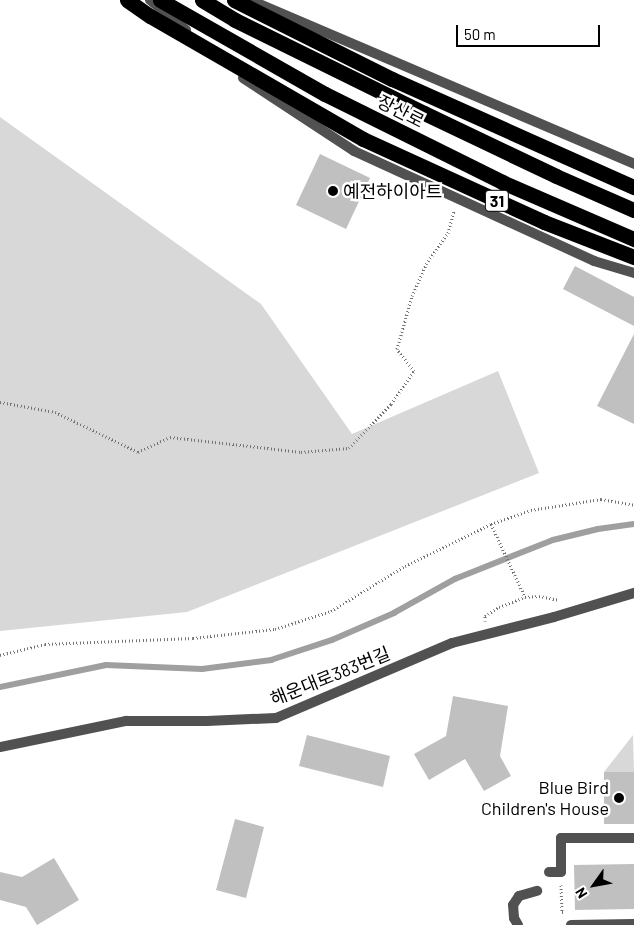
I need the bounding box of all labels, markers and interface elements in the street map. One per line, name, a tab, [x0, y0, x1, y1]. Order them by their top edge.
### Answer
scale bar	[459, 15, 603, 47]
text: 50 m	[464, 25, 496, 43]
street label: 장산로	[374, 90, 428, 132]
place label: 예전하이아트	[343, 180, 442, 202]
marker: 예전하이아트	[327, 185, 339, 197]
road number: 31	[484, 188, 510, 215]
street label: 해운대로383번길	[267, 642, 393, 710]
place label: Blue Bird Children's House	[481, 777, 609, 820]
marker: Blue Bird Children's House	[613, 792, 625, 804]
north arrow	[569, 860, 619, 910]
text: N	[571, 885, 591, 902]

